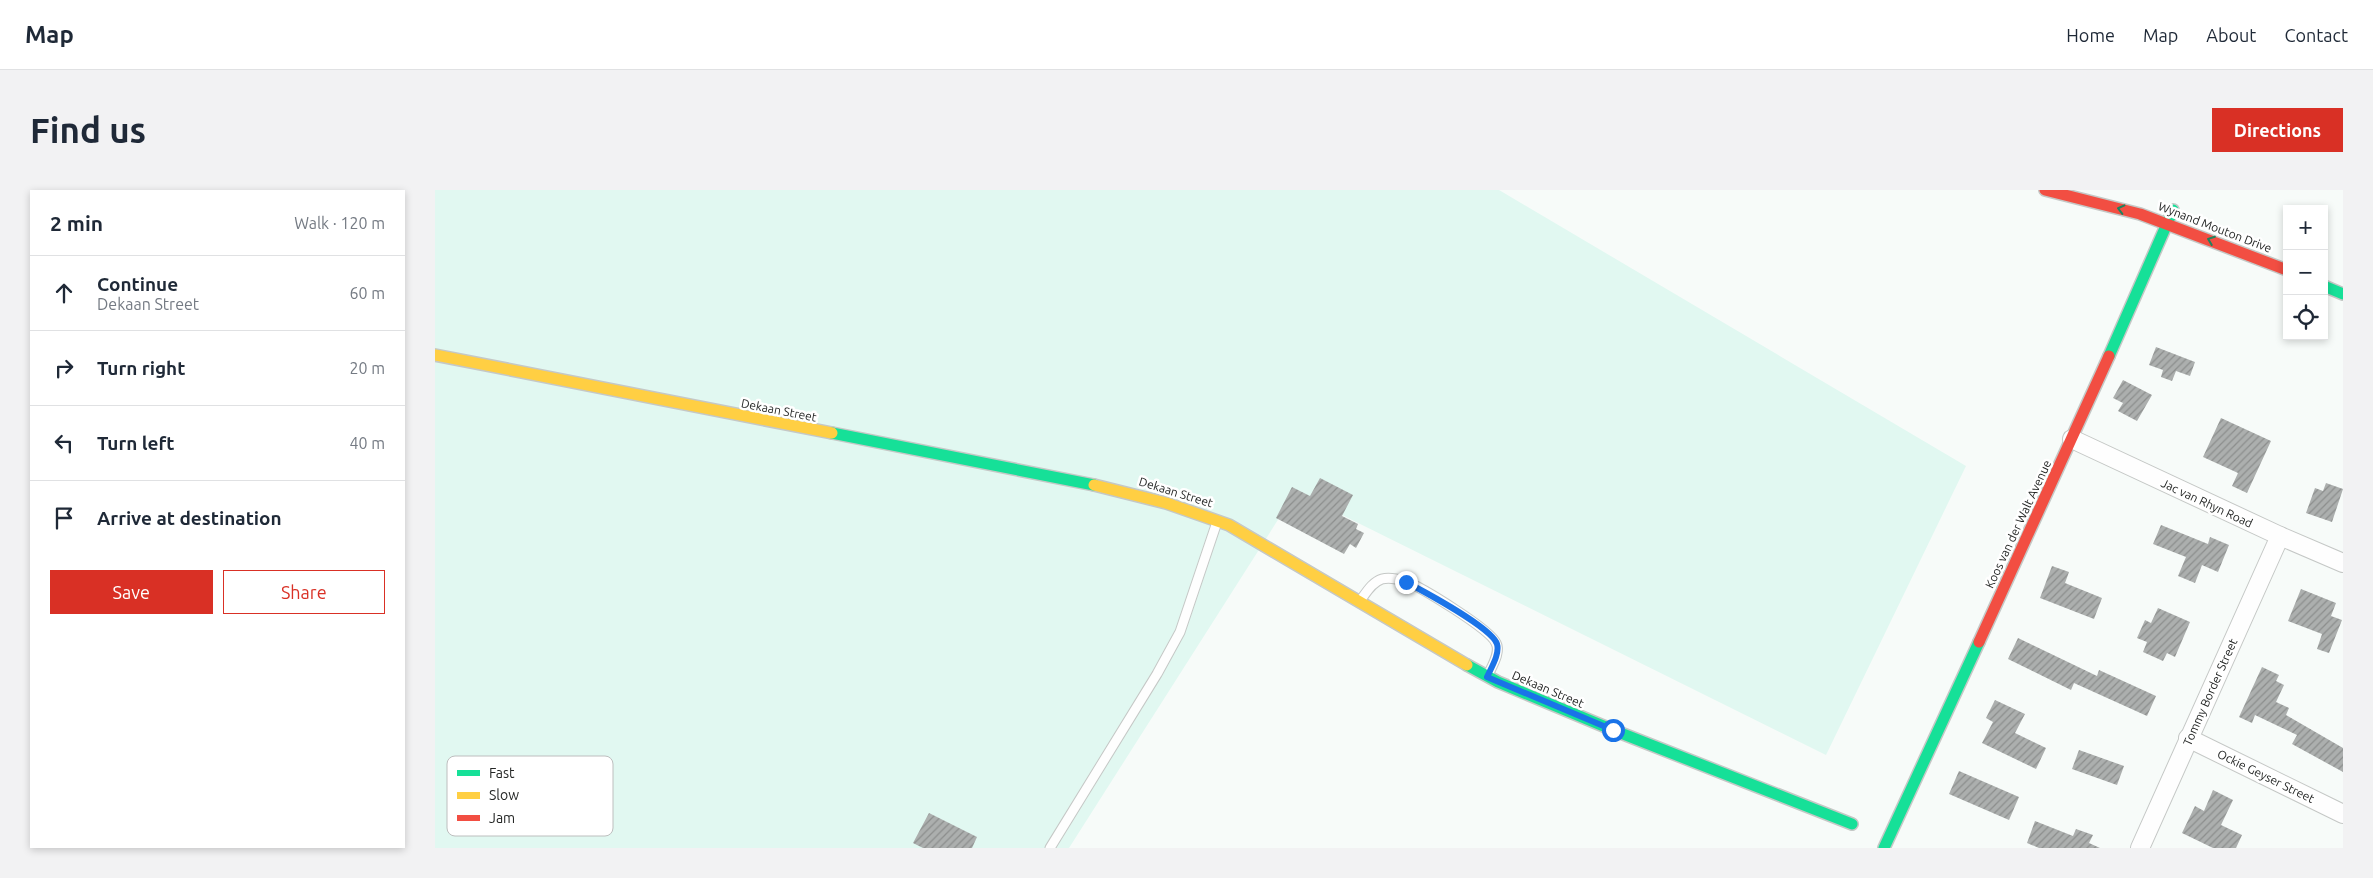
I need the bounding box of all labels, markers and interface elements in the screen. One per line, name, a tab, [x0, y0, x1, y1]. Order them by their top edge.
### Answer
text: Map	[25, 21, 74, 48]
text: Home	[2066, 25, 2115, 45]
text: Map	[2143, 25, 2178, 45]
text: About	[2206, 25, 2256, 45]
text: Contact	[2284, 25, 2348, 45]
button: Directions	[2212, 108, 2343, 152]
text: Find us	[30, 110, 146, 150]
street label: Wynand Mouton Drive	[2156, 199, 2274, 255]
one-way arrow	[2117, 204, 2126, 215]
map controls	[2283, 205, 2328, 340]
button: +	[2283, 205, 2328, 250]
text: 2 min	[50, 211, 103, 235]
text: Walk · 120 m	[294, 214, 385, 232]
one-way arrow	[2207, 236, 2216, 246]
button: −	[2283, 250, 2328, 295]
text: Continue	[97, 273, 178, 295]
icon: ahead	[50, 279, 78, 307]
text: 60 m	[349, 284, 385, 302]
text: Dekaan Street	[97, 295, 199, 313]
button: locate	[2283, 295, 2328, 340]
icon: right	[50, 354, 78, 382]
text: Turn right	[97, 357, 185, 379]
text: 20 m	[349, 359, 385, 377]
street label: Dekaan Street	[740, 396, 818, 424]
icon: left	[50, 429, 78, 457]
text: Turn left	[97, 432, 175, 454]
text: 40 m	[349, 434, 385, 452]
street label: Koos van der Walt Avenue	[1983, 458, 2053, 590]
street label: Dekaan Street	[1137, 475, 1215, 509]
street label: Jac van Rhyn Road	[2159, 476, 2255, 530]
icon: arrive	[50, 504, 78, 532]
text: Arrive at destination	[97, 507, 282, 529]
button: Save	[50, 570, 213, 614]
button: Share	[223, 570, 385, 614]
route end	[1395, 571, 1418, 594]
street label: Tommy Border Street	[2180, 636, 2240, 748]
street label: Dekaan Street	[1510, 668, 1586, 710]
route start	[1602, 719, 1625, 742]
street label: Ockie Geyser Street	[2215, 747, 2317, 805]
legend	[447, 756, 613, 836]
text: Fast	[489, 765, 515, 781]
text: Slow	[489, 787, 519, 803]
text: Jam	[489, 810, 515, 826]

